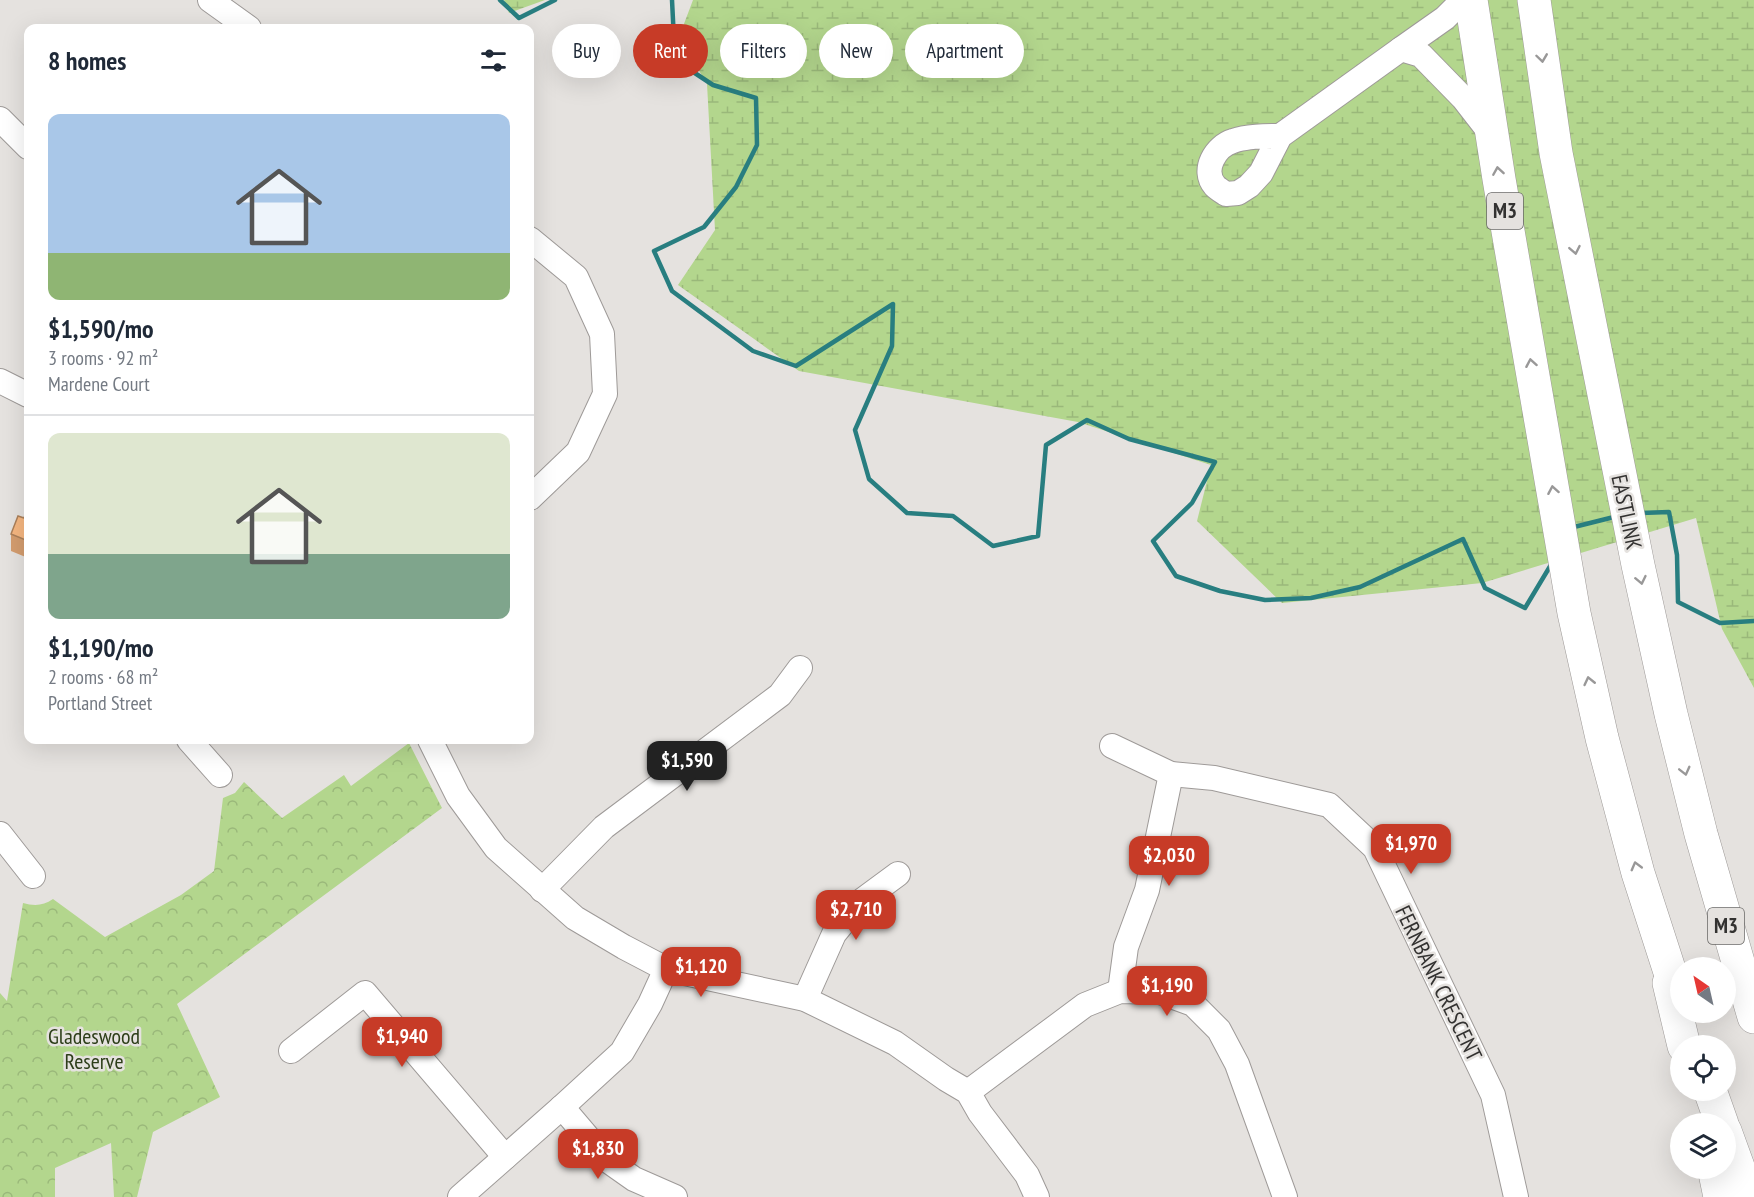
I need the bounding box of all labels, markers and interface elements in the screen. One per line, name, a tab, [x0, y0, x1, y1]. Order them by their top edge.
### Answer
chip: Buy	[552, 24, 621, 78]
chip: Rent	[633, 24, 708, 78]
chip: Filters	[720, 24, 807, 78]
chip: New	[819, 24, 893, 78]
chip: Apartment	[905, 24, 1024, 78]
text: 8 homes	[48, 44, 126, 77]
icon: filters	[477, 44, 510, 77]
one-way arrow	[1536, 53, 1548, 62]
icon: home	[225, 153, 333, 261]
one-way arrow	[1492, 167, 1505, 177]
road number: M3	[1487, 193, 1523, 229]
one-way arrow	[1568, 245, 1581, 255]
text: $1,590/mo	[48, 312, 154, 345]
text: 3 rooms · 92 m²	[48, 345, 158, 371]
one-way arrow	[1525, 359, 1538, 369]
text: Mardene Court	[48, 371, 150, 397]
icon: home	[225, 472, 333, 580]
street label: EASTLINK	[1605, 472, 1649, 552]
one-way arrow	[1547, 485, 1560, 495]
one-way arrow	[1634, 575, 1647, 585]
text: $1,190/mo	[48, 631, 154, 664]
text: 2 rooms · 68 m²	[48, 664, 158, 690]
one-way arrow	[1584, 677, 1597, 687]
text: Portland Street	[48, 690, 152, 716]
pin: $1,590	[638, 741, 736, 792]
text: $1,590	[661, 747, 713, 773]
one-way arrow	[1677, 766, 1690, 776]
pin: $1,970	[1362, 824, 1460, 875]
text: $1,970	[1385, 830, 1437, 856]
pin: $2,030	[1120, 836, 1218, 887]
text: $2,030	[1143, 842, 1195, 868]
one-way arrow	[1631, 861, 1644, 871]
pin: $2,710	[807, 890, 905, 941]
text: $2,710	[830, 896, 882, 922]
street label: FERNBANK CRESCENT	[1389, 901, 1489, 1065]
road number: M3	[1708, 908, 1744, 944]
pin: $1,120	[652, 947, 750, 998]
text: $1,120	[675, 953, 727, 979]
north arrow	[1670, 957, 1736, 1023]
map controls	[1670, 957, 1736, 1179]
pin: $1,190	[1118, 966, 1216, 1017]
text: $1,190	[1141, 972, 1193, 998]
pin: $1,940	[353, 1017, 451, 1068]
park label: Gladeswood Reserve	[48, 1022, 140, 1075]
text: $1,940	[376, 1023, 428, 1049]
button: locate	[1670, 1035, 1736, 1101]
button: layers	[1670, 1113, 1736, 1179]
pin: $1,830	[549, 1129, 647, 1180]
text: $1,830	[572, 1135, 624, 1161]

